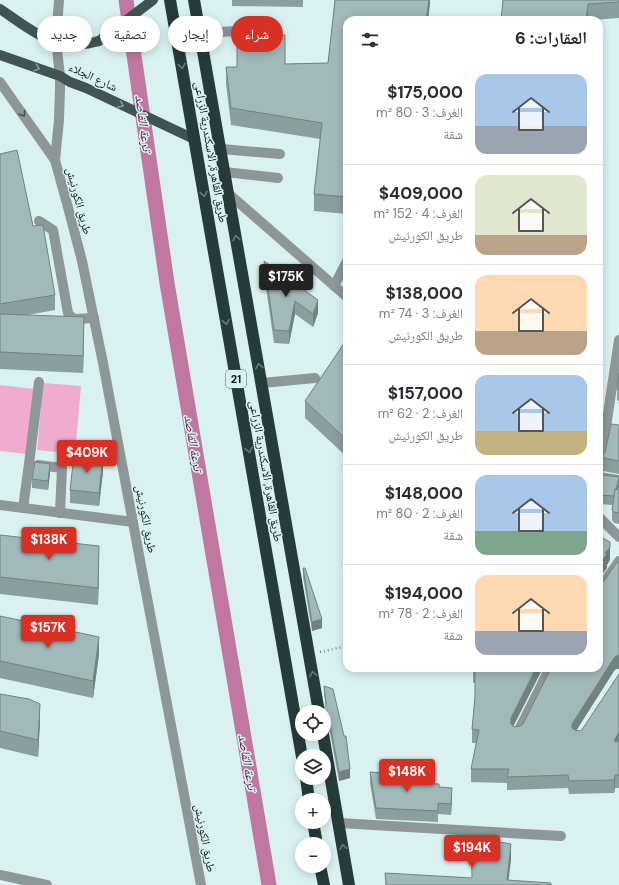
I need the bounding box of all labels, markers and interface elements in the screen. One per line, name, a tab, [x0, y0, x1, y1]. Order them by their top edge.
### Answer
chip: جديد	[37, 16, 92, 52]
chip: تصفية	[100, 16, 160, 52]
chip: إيجار	[168, 16, 223, 52]
chip: شراء	[231, 16, 283, 52]
text: العقارات: 6	[515, 27, 587, 49]
icon: filters	[359, 29, 381, 51]
street label: شارع الجلاء	[66, 59, 120, 95]
one-way arrow	[33, 63, 40, 71]
one-way arrow	[177, 63, 185, 69]
street label: طريق القاهرة, الاسكندرية الزراعى	[191, 80, 231, 224]
text: $175,000	[387, 81, 463, 103]
icon: home	[507, 90, 555, 138]
water label: ترعة القاصد	[131, 94, 156, 155]
one-way arrow	[117, 100, 125, 108]
text: الغرف: 3 · 80 m²	[376, 104, 463, 121]
one-way arrow	[18, 110, 26, 117]
text: شقة	[444, 126, 463, 143]
street label: طريق الكورنيش	[62, 166, 96, 236]
text: $409,000	[379, 182, 463, 204]
one-way arrow	[199, 191, 208, 197]
icon: home	[507, 191, 555, 239]
text: الغرف: 4 · 152 m²	[373, 205, 463, 222]
text: طريق الكورنيش	[389, 227, 463, 244]
one-way arrow	[233, 235, 241, 241]
pin: $175K	[258, 264, 314, 298]
text: $175K	[268, 268, 304, 285]
text: $138,000	[385, 282, 463, 304]
icon: home	[507, 291, 555, 339]
text: الغرف: 3 · 74 m²	[379, 305, 463, 322]
one-way arrow	[221, 319, 230, 325]
text: طريق الكورنيش	[389, 327, 463, 344]
one-way arrow	[255, 363, 264, 369]
road number: 21	[226, 370, 246, 388]
text: $157,000	[388, 382, 463, 404]
icon: home	[507, 391, 555, 439]
street label: طريق القاهرة, الاسكندرية الزراعى	[246, 399, 286, 543]
text: الغرف: 2 · 62 m²	[378, 405, 463, 422]
water label: ترعة القاصد	[180, 414, 207, 475]
text: طريق الكورنيش	[389, 427, 463, 444]
pin: $409K	[59, 440, 115, 474]
text: $409K	[66, 444, 108, 461]
one-way arrow	[244, 447, 252, 453]
text: $148,000	[385, 482, 463, 504]
street label: طريق الكورنيش	[132, 484, 160, 554]
icon: home	[507, 491, 555, 539]
text: الغرف: 2 · 80 m²	[376, 505, 463, 522]
pin: $138K	[21, 527, 77, 561]
text: شقة	[444, 527, 463, 544]
text: $138K	[30, 531, 68, 548]
text: $194,000	[385, 582, 463, 604]
icon: home	[507, 591, 555, 639]
text: الغرف: 2 · 78 m²	[378, 605, 463, 622]
pin: $157K	[20, 615, 76, 649]
text: $157K	[30, 619, 66, 636]
text: شقة	[444, 627, 463, 644]
one-way arrow	[309, 670, 318, 677]
map controls	[295, 705, 331, 873]
button: locate	[295, 705, 331, 741]
water label: ترعة القاصد	[234, 733, 261, 794]
button: layers	[295, 749, 331, 785]
pin: $148K	[379, 759, 435, 793]
text: $148K	[388, 763, 426, 780]
button: +	[295, 793, 331, 829]
street label: طريق الكورنيش	[191, 803, 219, 873]
pin: $194K	[444, 835, 500, 869]
button: −	[295, 837, 331, 873]
text: $194K	[453, 839, 491, 856]
one-way arrow	[339, 843, 347, 850]

